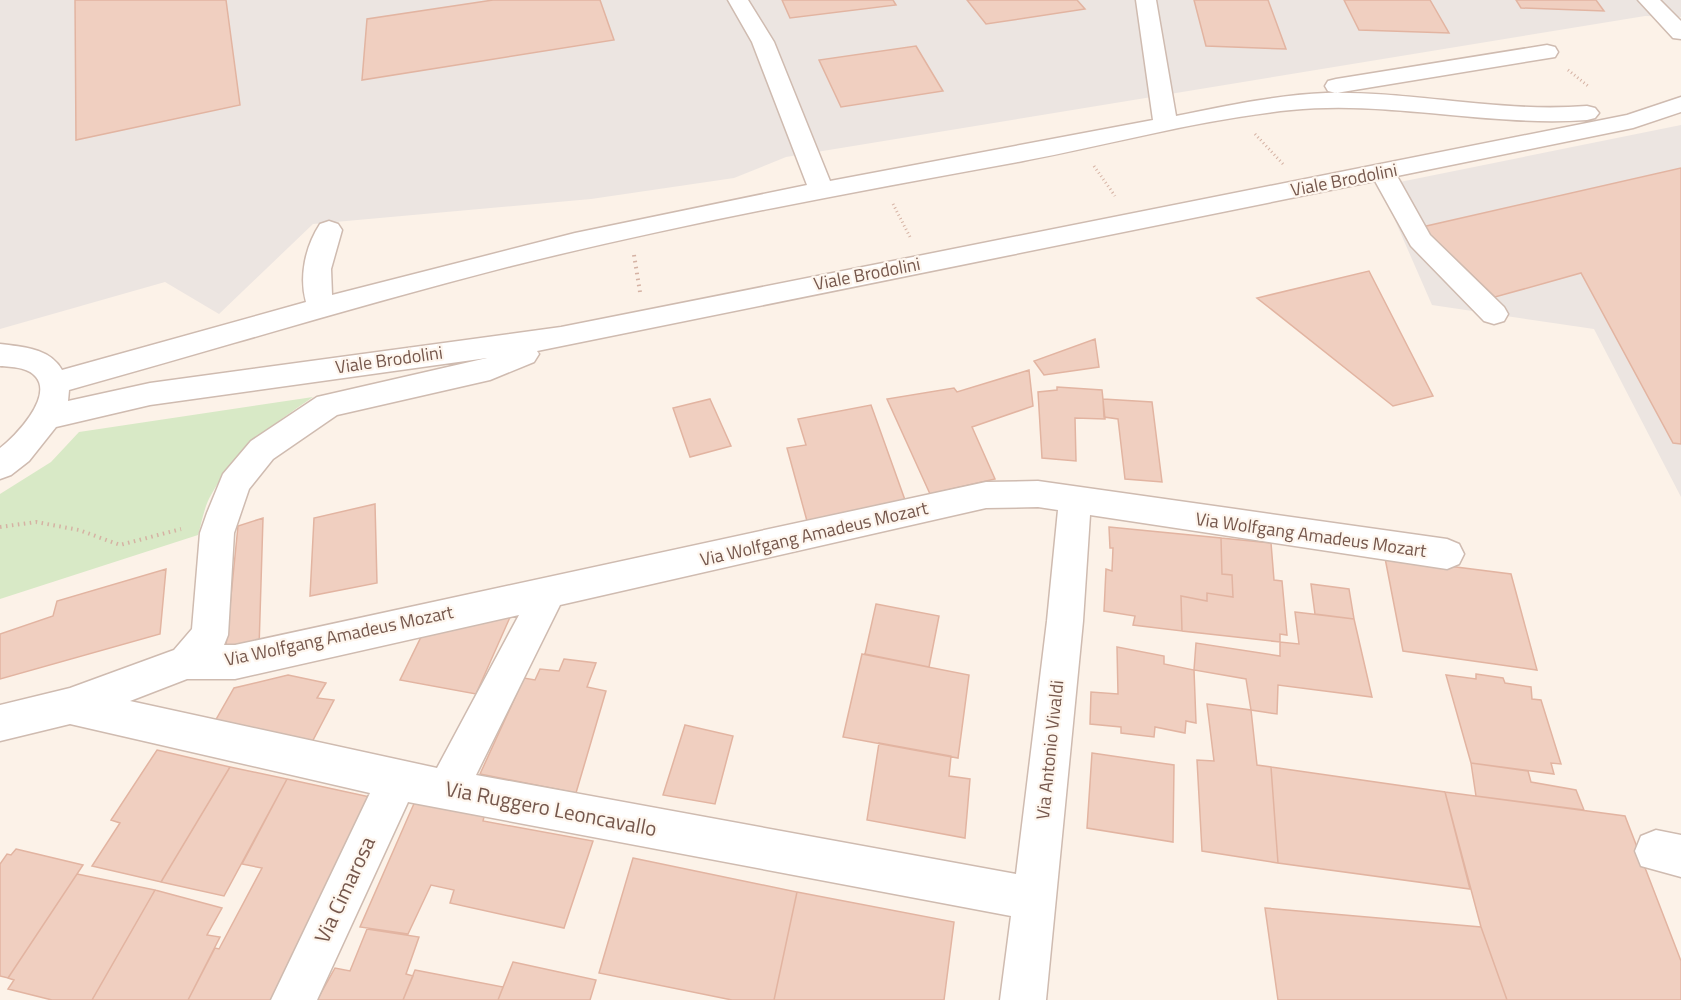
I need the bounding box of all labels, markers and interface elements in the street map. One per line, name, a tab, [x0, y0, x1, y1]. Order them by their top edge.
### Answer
street label: Viale Brodolini	[1288, 156, 1400, 203]
street label: Viale Brodolini	[811, 250, 923, 297]
street label: Viale Brodolini	[334, 339, 444, 380]
street label: Via Wolfgang Amadeus Mozart	[697, 494, 931, 573]
street label: Via Wolfgang Amadeus Mozart	[1194, 505, 1429, 564]
street label: Via Wolfgang Amadeus Mozart	[222, 598, 456, 673]
street label: Via Antonio Vivaldi	[1029, 679, 1070, 821]
street label: Via Ruggero Leoncavallo	[443, 772, 660, 844]
street label: Via Cimarosa	[305, 831, 383, 948]

